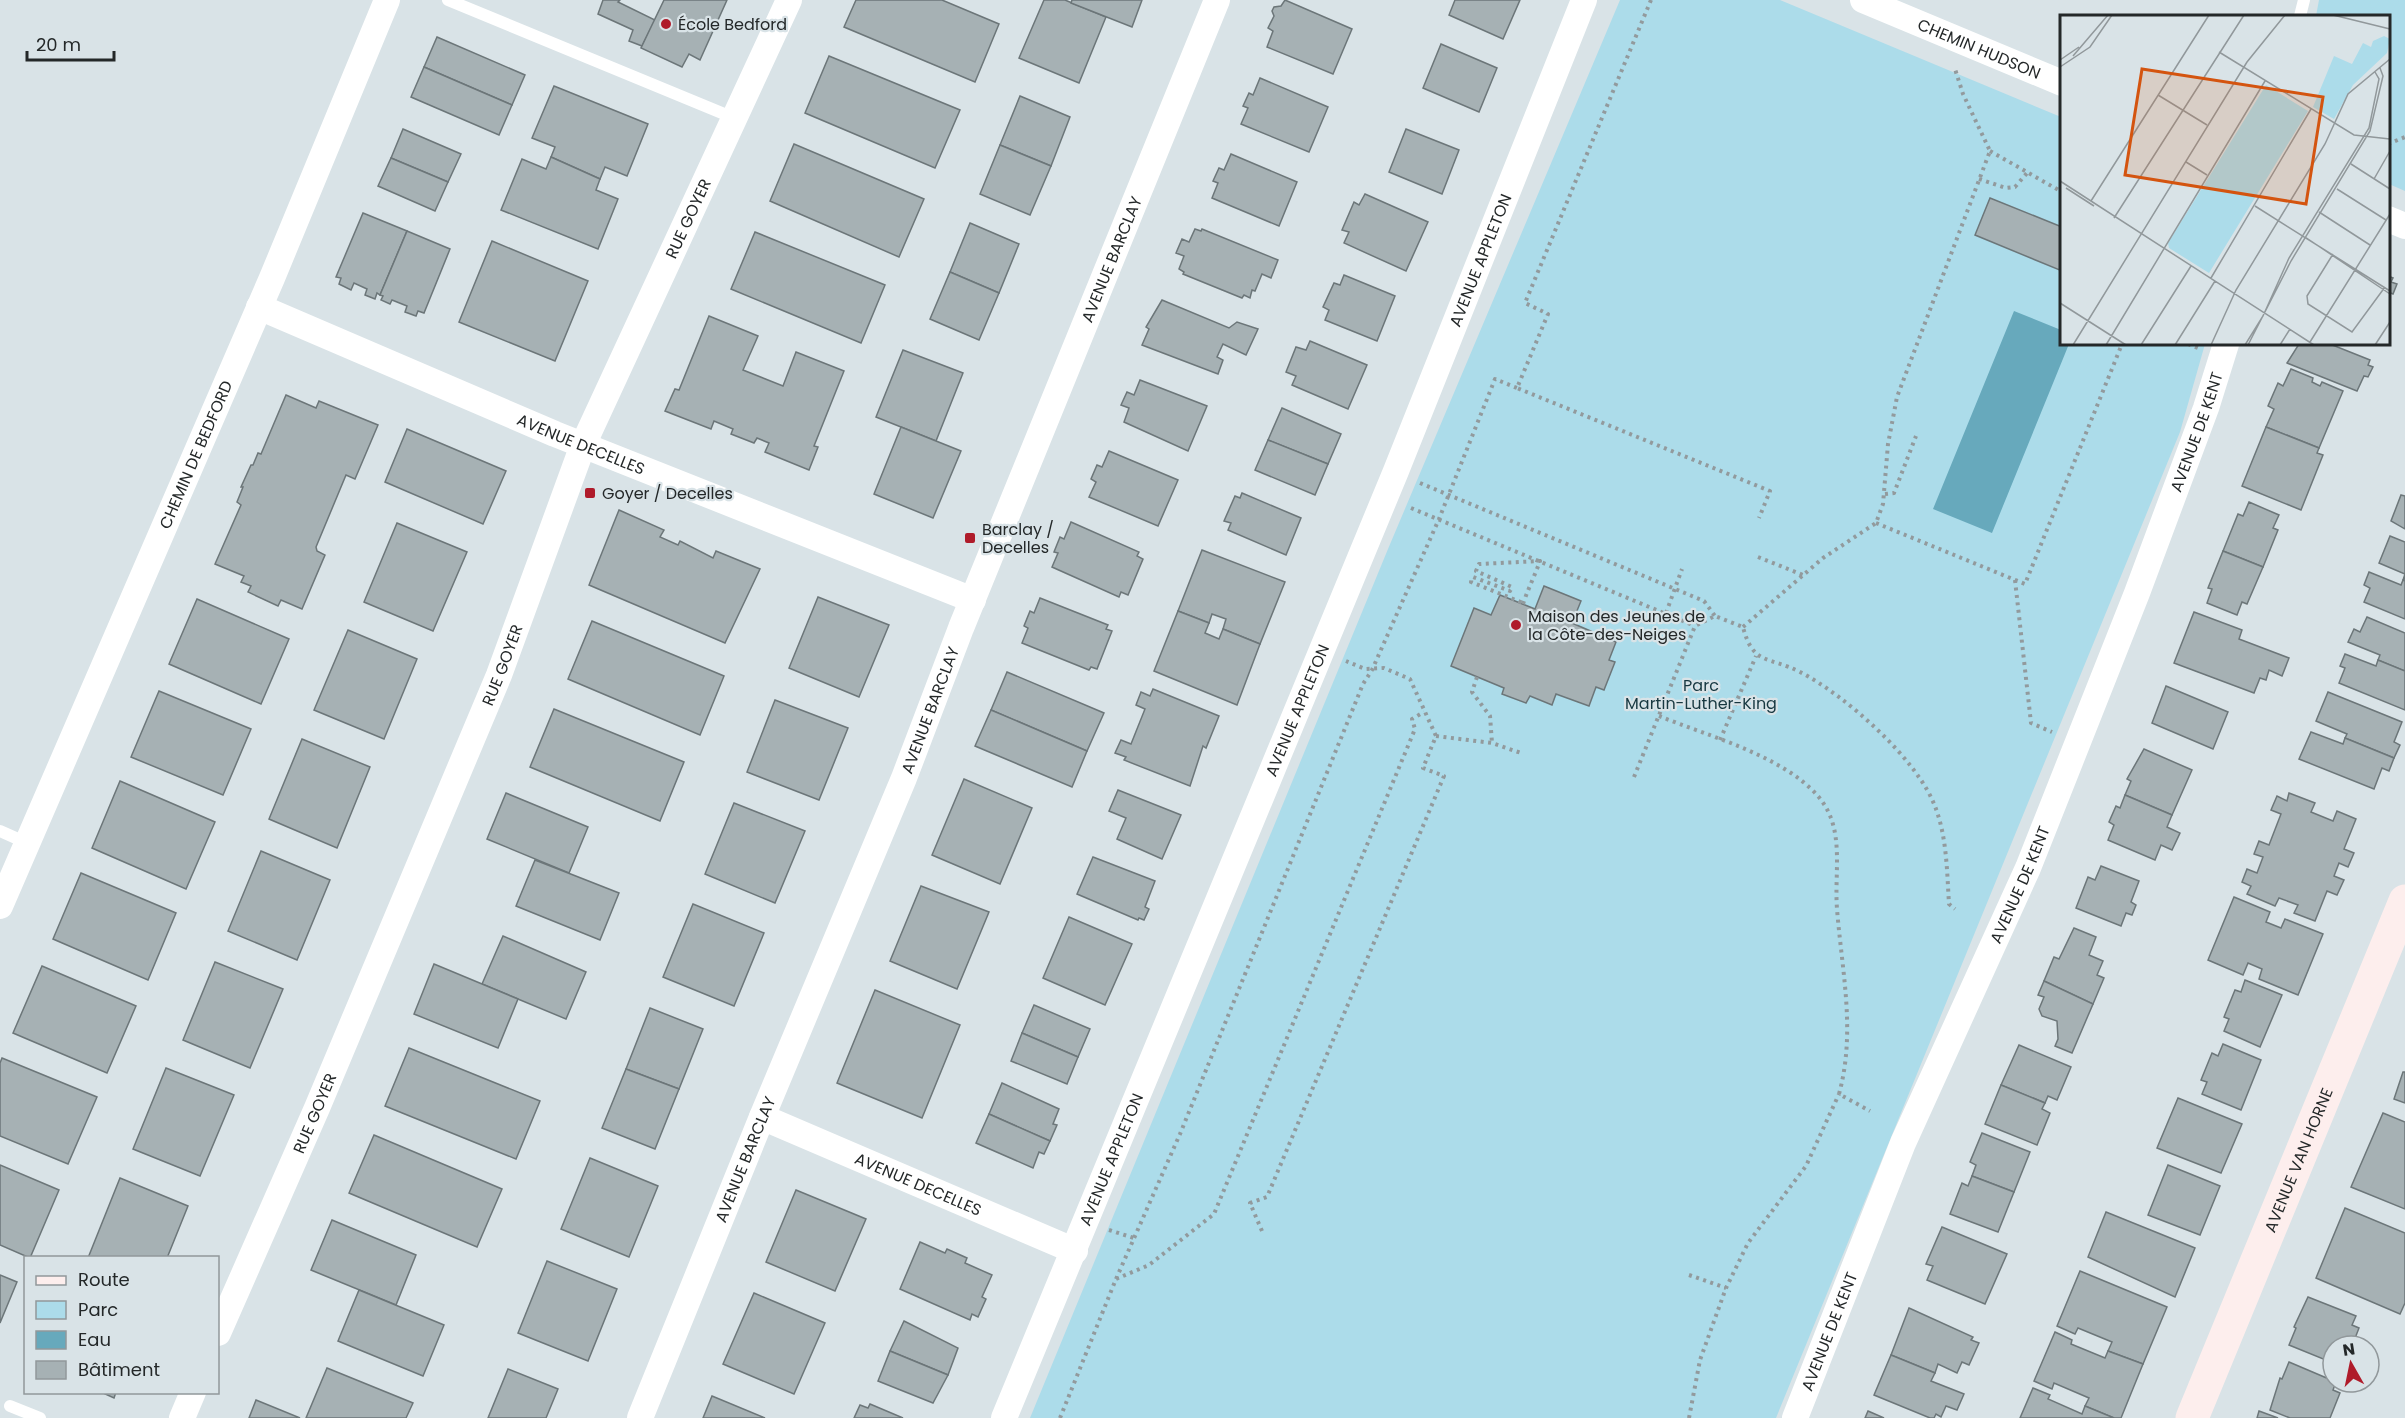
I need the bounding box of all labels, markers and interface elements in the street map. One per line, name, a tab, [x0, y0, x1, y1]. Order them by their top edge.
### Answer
place label: École Bedford	[678, 13, 787, 36]
street label: CHEMIN HUDSON	[1914, 13, 2044, 84]
inset map	[2060, 15, 2390, 345]
marker: École Bedford	[659, 17, 673, 31]
scale bar	[27, 24, 114, 62]
text: 20 m	[36, 32, 81, 57]
street label: RUE GOYER	[659, 175, 716, 262]
street label: AVENUE APPLETON	[1443, 190, 1517, 330]
street label: AVENUE BARCLAY	[1075, 192, 1148, 326]
street label: AVENUE DE KENT	[2164, 369, 2228, 495]
street label: CHEMIN DE BEDFORD	[153, 377, 238, 532]
street label: AVENUE DECELLES	[514, 408, 648, 480]
place label: Goyer / Decelles	[602, 482, 733, 505]
marker: Goyer / Decelles	[583, 486, 597, 500]
place label: Barclay / Decelles	[982, 518, 1054, 559]
marker: Barclay / Decelles	[963, 531, 977, 545]
place label: Maison des Jeunes de la Côte-des-Neiges	[1528, 605, 1705, 646]
marker: Maison des Jeunes de la Côte-des-Neiges	[1509, 618, 1523, 632]
street label: RUE GOYER	[476, 621, 528, 709]
street label: AVENUE APPLETON	[1259, 641, 1335, 780]
street label: AVENUE BARCLAY	[895, 643, 965, 777]
park label: Parc Martin-Luther-King	[1625, 674, 1777, 715]
street label: AVENUE DE KENT	[1984, 822, 2055, 947]
street label: RUE GOYER	[287, 1070, 342, 1157]
street label: AVENUE VAN HORNE	[2258, 1084, 2338, 1236]
street label: AVENUE APPLETON	[1073, 1090, 1149, 1229]
street label: AVENUE BARCLAY	[709, 1092, 781, 1226]
street label: AVENUE DECELLES	[851, 1147, 985, 1221]
legend	[24, 1256, 219, 1394]
text: Route	[78, 1267, 130, 1292]
street label: AVENUE DE KENT	[1795, 1268, 1863, 1394]
text: Parc	[78, 1297, 118, 1322]
text: Eau	[78, 1327, 111, 1352]
north arrow	[2321, 1334, 2381, 1394]
text: N	[2341, 1337, 2356, 1362]
text: Bâtiment	[78, 1357, 160, 1382]

